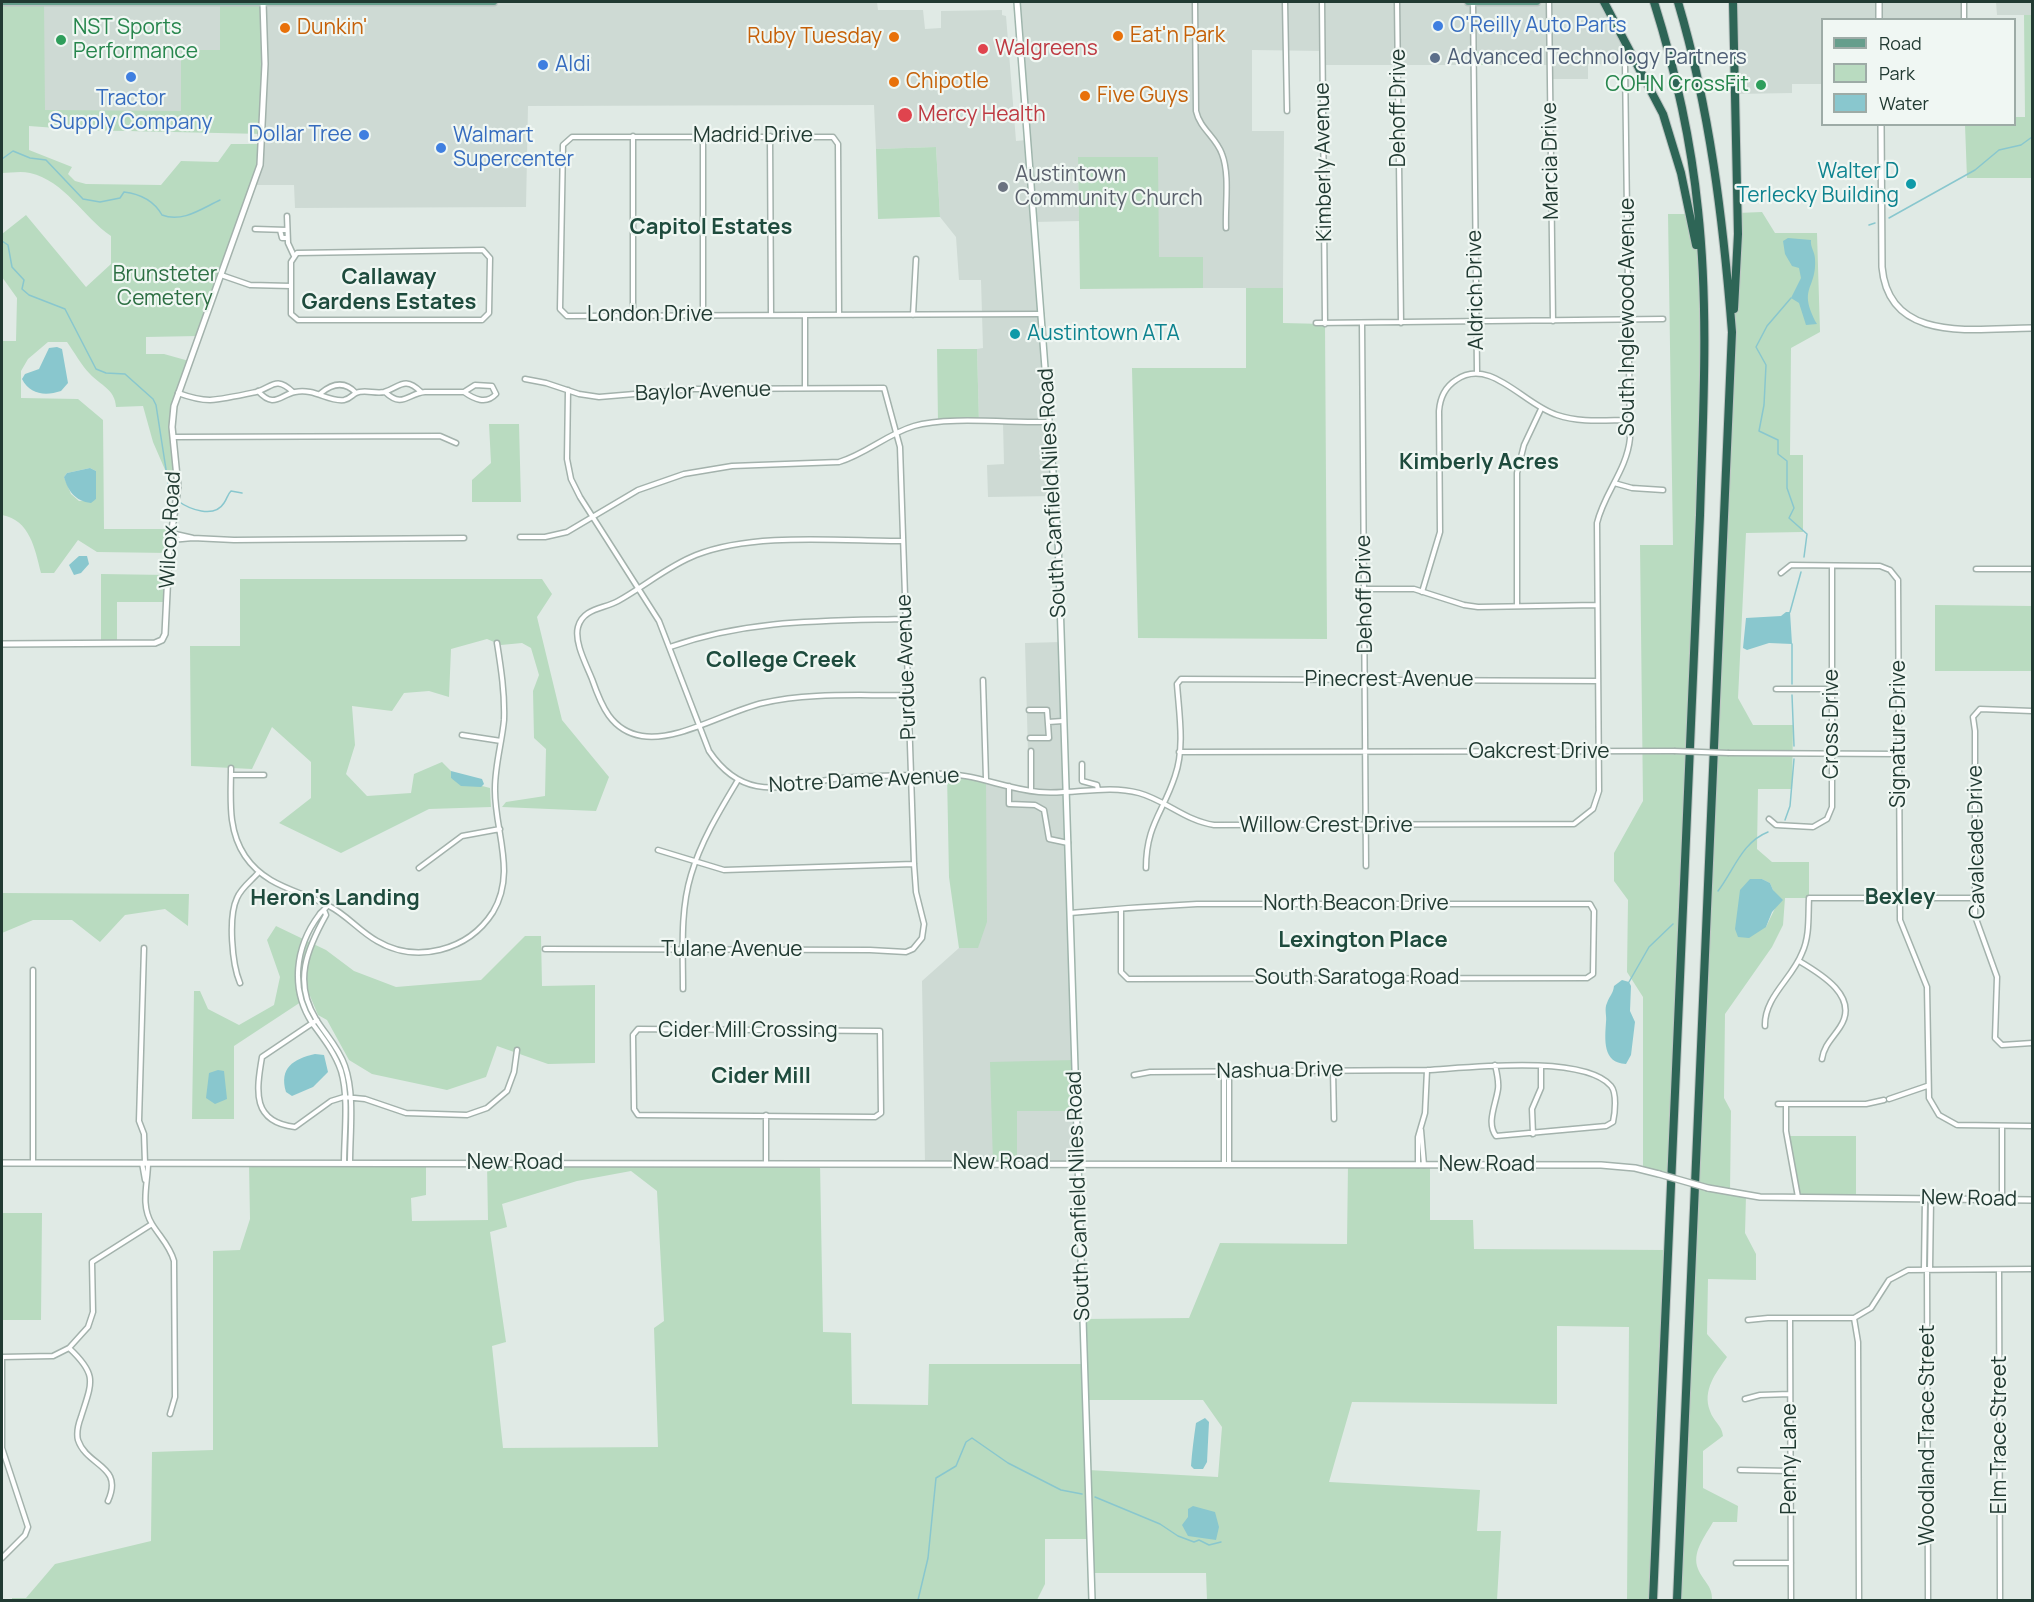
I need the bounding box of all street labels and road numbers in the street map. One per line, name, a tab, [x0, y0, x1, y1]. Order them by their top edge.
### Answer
street label: Dehoff Drive	[1386, 49, 1412, 167]
street label: Kimberly Avenue	[1310, 82, 1338, 242]
street label: Marcia Drive	[1537, 102, 1565, 220]
street label: Madrid Drive	[693, 123, 813, 149]
street label: South Inglewood Avenue	[1615, 198, 1641, 436]
street label: Aldrich Drive	[1462, 230, 1490, 350]
street label: London Drive	[587, 302, 713, 328]
street label: South Canfield Niles Road	[1034, 367, 1072, 619]
street label: Baylor Avenue	[635, 377, 771, 407]
street label: Wilcox Road	[155, 471, 187, 589]
street label: Dehoff Drive	[1351, 535, 1379, 653]
street label: Purdue Avenue	[892, 594, 922, 740]
street label: Signature Drive	[1886, 660, 1912, 808]
street label: Pinecrest Avenue	[1304, 667, 1474, 693]
street label: Cross Drive	[1819, 669, 1845, 779]
street label: Oakcrest Drive	[1468, 739, 1610, 765]
street label: Notre Dame Avenue	[768, 763, 960, 799]
street label: Cavalcade Drive	[1963, 765, 1991, 919]
street label: Willow Crest Drive	[1239, 813, 1413, 839]
street label: North Beacon Drive	[1263, 891, 1449, 917]
street label: Tulane Avenue	[661, 937, 803, 963]
street label: South Saratoga Road	[1255, 965, 1459, 991]
street label: Cider Mill Crossing	[658, 1018, 838, 1044]
street label: Nashua Drive	[1216, 1057, 1344, 1085]
street label: South Canfield Niles Road	[1062, 1071, 1096, 1321]
street label: New Road	[467, 1150, 563, 1176]
street label: New Road	[953, 1150, 1049, 1176]
street label: New Road	[1439, 1152, 1535, 1178]
street label: New Road	[1921, 1186, 2017, 1212]
street label: Woodland Trace Street	[1915, 1324, 1941, 1546]
street label: Elm Trace Street	[1987, 1356, 2013, 1514]
street label: Penny Lane	[1777, 1403, 1803, 1515]

